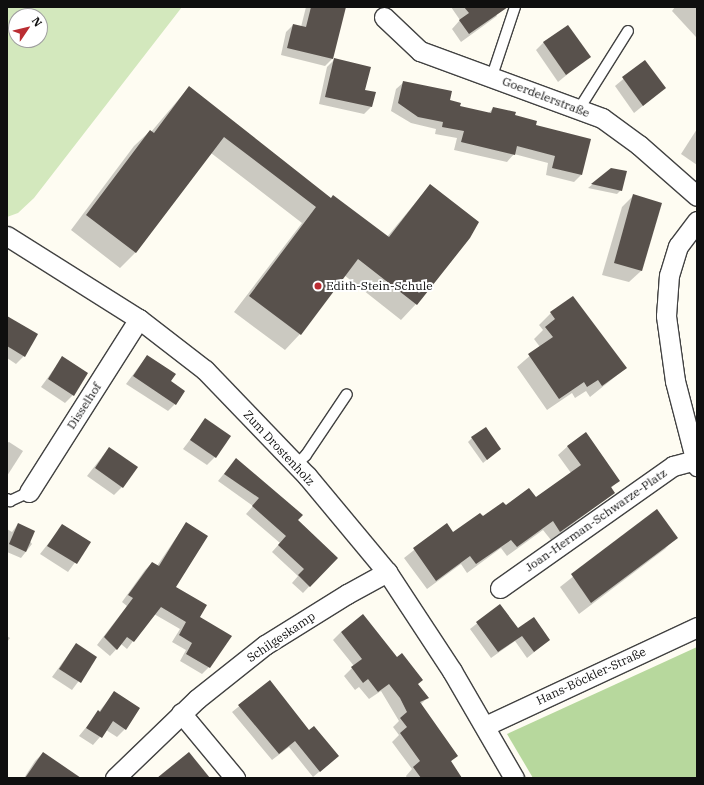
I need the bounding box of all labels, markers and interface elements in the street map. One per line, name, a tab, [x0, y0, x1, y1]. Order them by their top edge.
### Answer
north arrow	[8, 8, 48, 48]
text: N	[29, 14, 45, 29]
street label: Goerdelerstraße	[500, 74, 592, 120]
place label: Edith-Stein-Schule	[326, 279, 433, 293]
marker: Edith-Stein-Schule	[313, 281, 323, 291]
street label: Disselhof	[64, 380, 104, 432]
street label: Zum Drostenholz	[240, 407, 318, 489]
street label: Joan-Herman-Schwarze-Platz	[523, 466, 669, 574]
street label: Schilgeskamp	[244, 609, 318, 665]
street label: Hans-Böckler-Straße	[534, 644, 648, 708]

